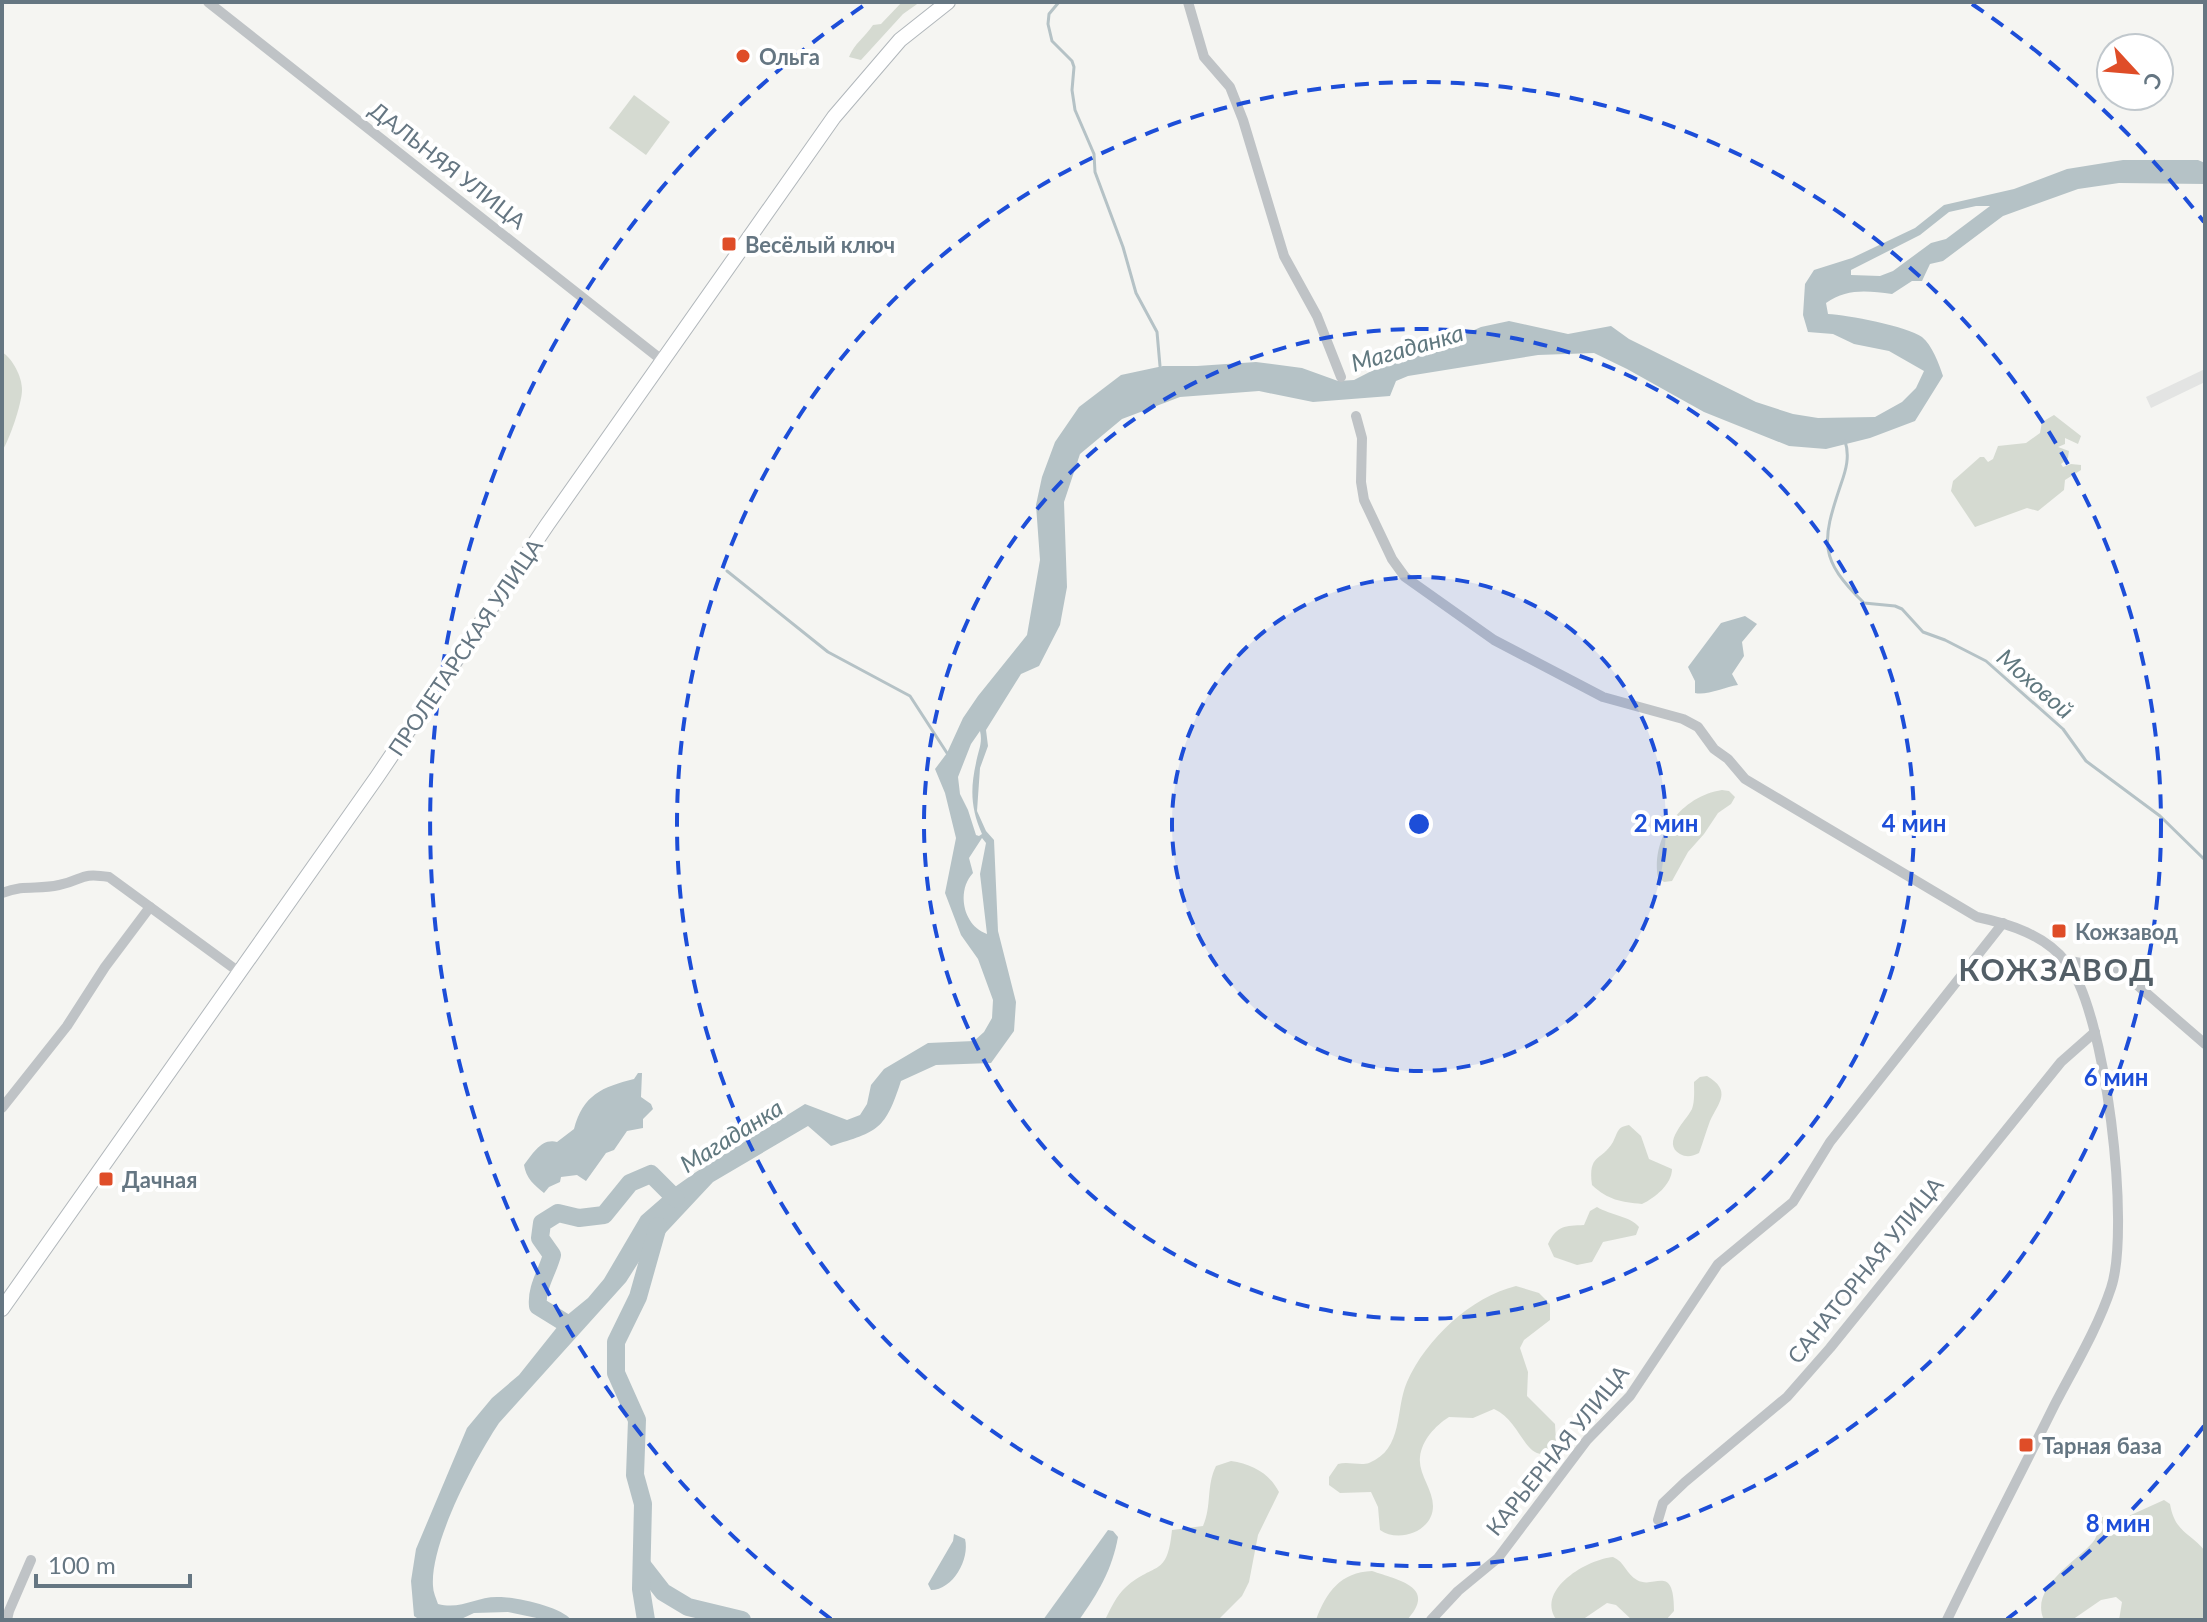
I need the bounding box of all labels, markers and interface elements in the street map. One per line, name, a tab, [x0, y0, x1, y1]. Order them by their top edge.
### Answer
north arrow	[2095, 32, 2175, 112]
place label: Ольга	[759, 43, 820, 70]
marker: Ольга	[734, 47, 752, 65]
text: С	[2138, 69, 2169, 94]
street label: ДАЛЬНЯЯ УЛИЦА	[365, 96, 532, 234]
place label: Весёлый ключ	[745, 231, 895, 258]
marker: Весёлый ключ	[720, 235, 738, 253]
water label: Магаданка	[1347, 317, 1467, 377]
street label: ПРОЛЕТАРСКАЯ УЛИЦА	[382, 533, 548, 761]
water label: Моховой	[1992, 642, 2080, 724]
text: 2 мин	[1634, 808, 1698, 837]
text: 4 мин	[1882, 808, 1946, 837]
centre of rings	[1405, 810, 1433, 838]
place label: Кожзавод	[2075, 918, 2178, 945]
marker: Кожзавод	[2050, 922, 2068, 940]
district label: КОЖЗАВОД	[1958, 951, 2156, 987]
text: 6 мин	[2084, 1062, 2148, 1091]
water label: Магаданка	[674, 1092, 788, 1178]
place label: Дачная	[122, 1166, 197, 1193]
marker: Дачная	[97, 1170, 115, 1188]
street label: САНАТОРНАЯ УЛИЦА	[1782, 1171, 1949, 1369]
street label: КАРЬЕРНАЯ УЛИЦА	[1480, 1359, 1634, 1541]
place label: Тарная база	[2042, 1432, 2162, 1459]
marker: Тарная база	[2017, 1436, 2035, 1454]
text: 8 мин	[2086, 1508, 2150, 1537]
scale bar	[36, 1538, 190, 1588]
text: 100 m	[48, 1550, 116, 1579]

